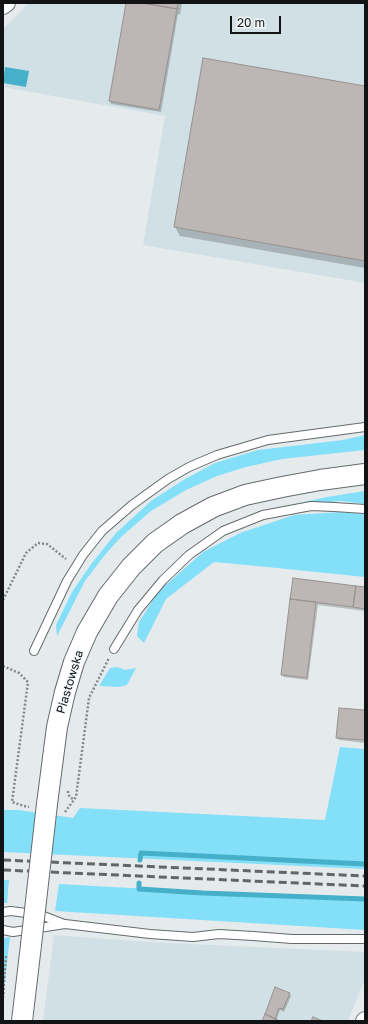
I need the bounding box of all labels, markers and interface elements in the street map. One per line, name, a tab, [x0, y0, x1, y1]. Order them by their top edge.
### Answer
scale bar	[232, 8, 283, 34]
text: 20 m	[237, 15, 265, 30]
street label: Piastowska	[54, 649, 86, 715]

